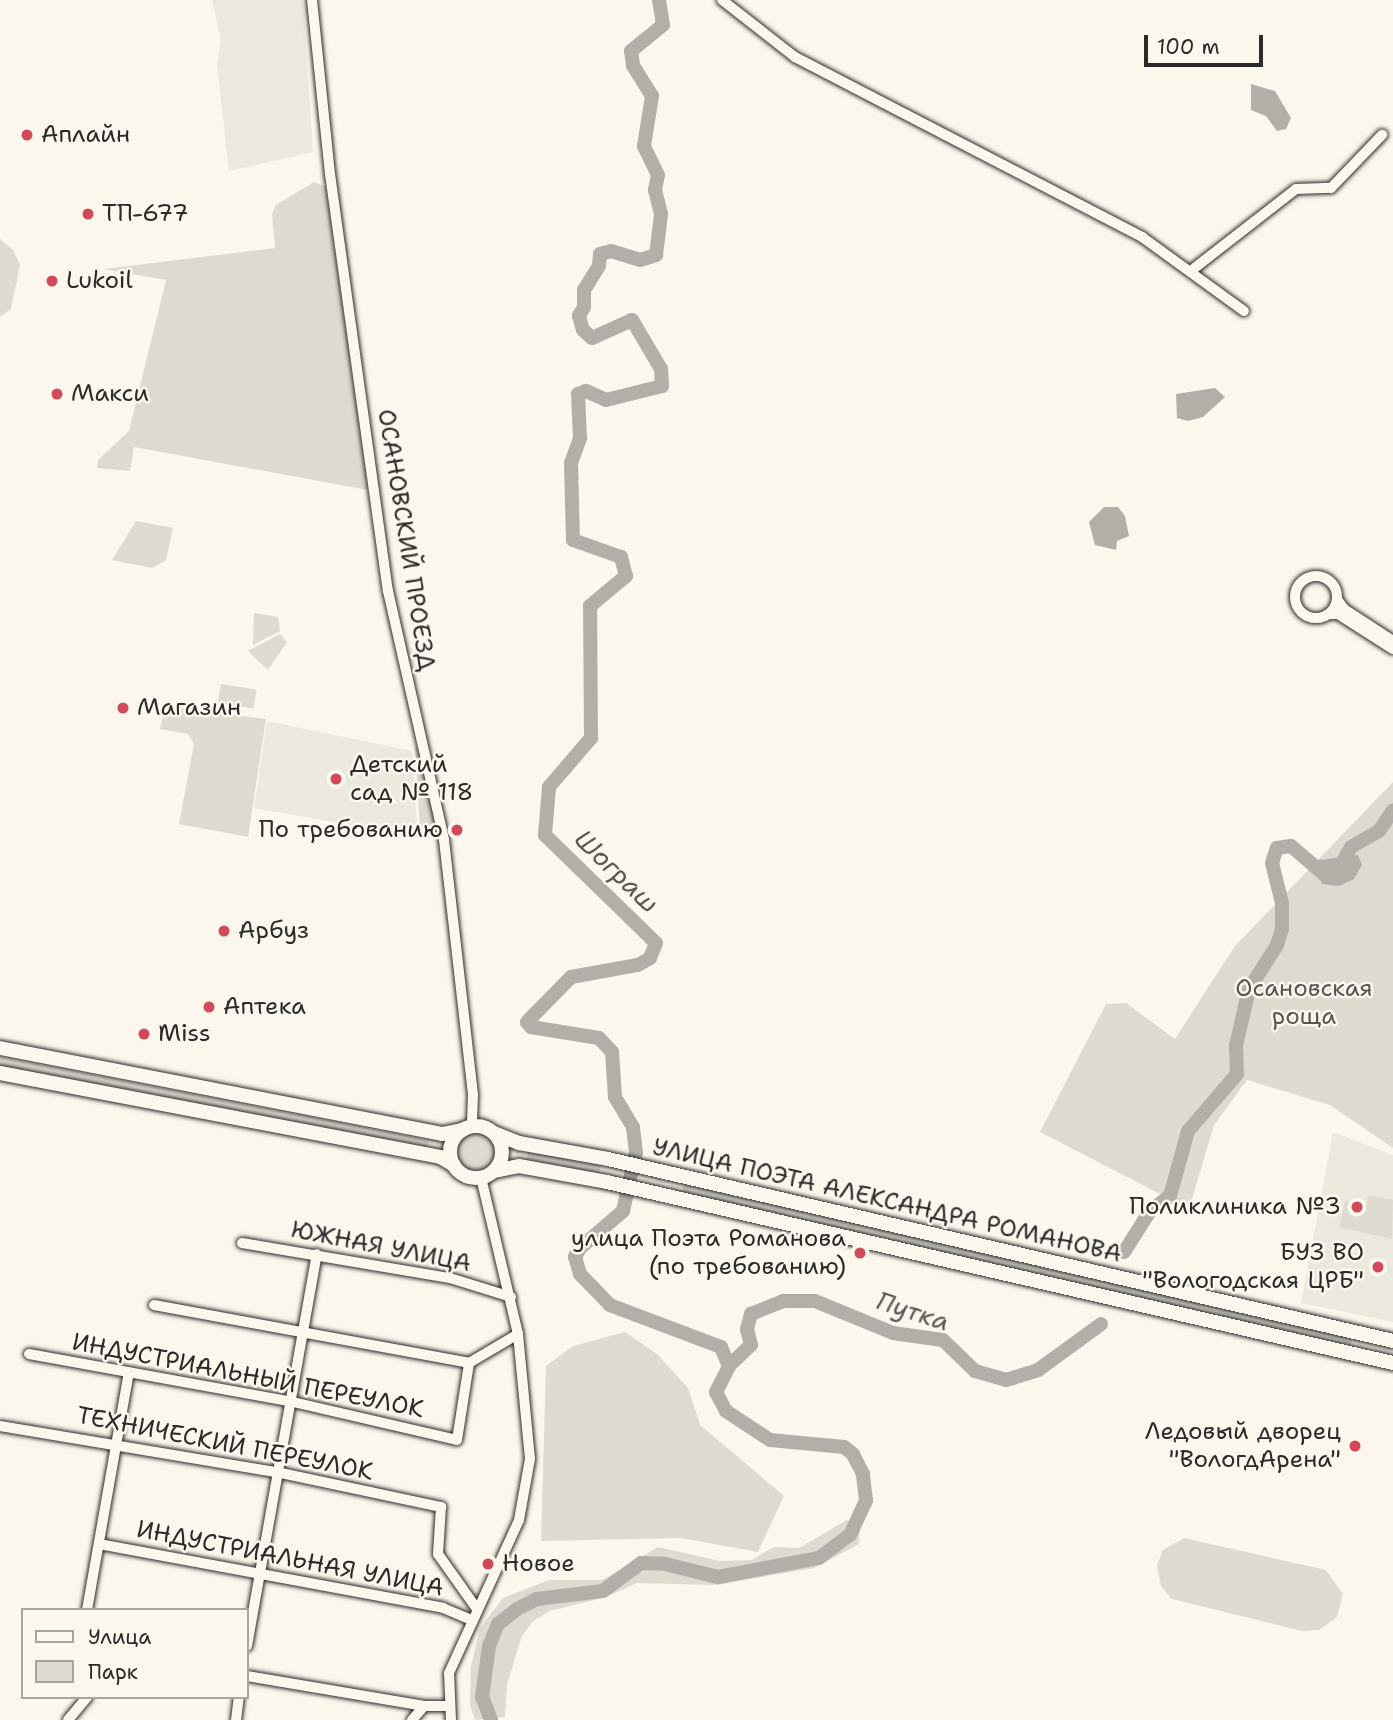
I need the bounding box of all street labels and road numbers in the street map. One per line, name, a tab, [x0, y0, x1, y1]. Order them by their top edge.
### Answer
street label: ОСАНОВСКИЙ ПРОЕЗД	[371, 407, 441, 673]
street label: УЛИЦА ПОЭТА АЛЕКСАНДРА РОМАНОВА	[650, 1133, 1124, 1269]
street label: ЮЖНАЯ УЛИЦА	[289, 1215, 473, 1279]
street label: ИНДУСТРИАЛЬНЫЙ ПЕРЕУЛОК	[70, 1328, 426, 1424]
street label: ТЕХНИЧЕСКИЙ ПЕРЕУЛОК	[74, 1401, 376, 1487]
street label: ИНДУСТРИАЛЬНАЯ УЛИЦА	[134, 1515, 446, 1603]

